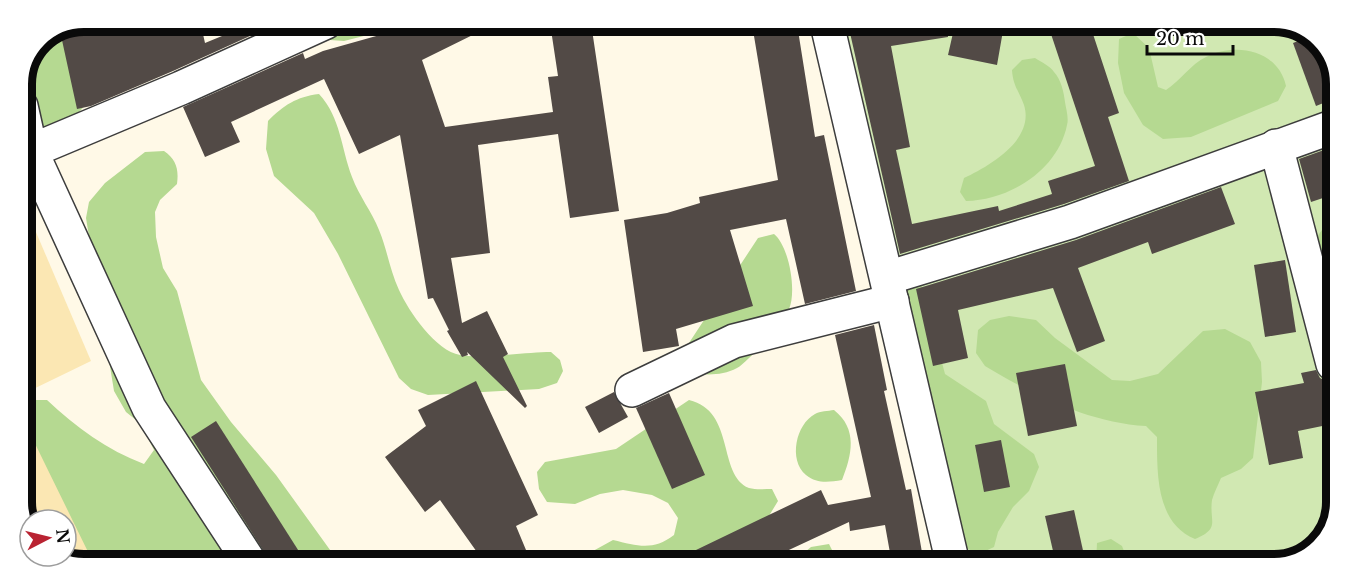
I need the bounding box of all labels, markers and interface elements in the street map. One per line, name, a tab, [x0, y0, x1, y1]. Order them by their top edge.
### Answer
scale bar	[1147, 18, 1232, 56]
text: 20 m	[1156, 28, 1204, 50]
north arrow	[18, 508, 78, 568]
text: N	[52, 527, 74, 545]

